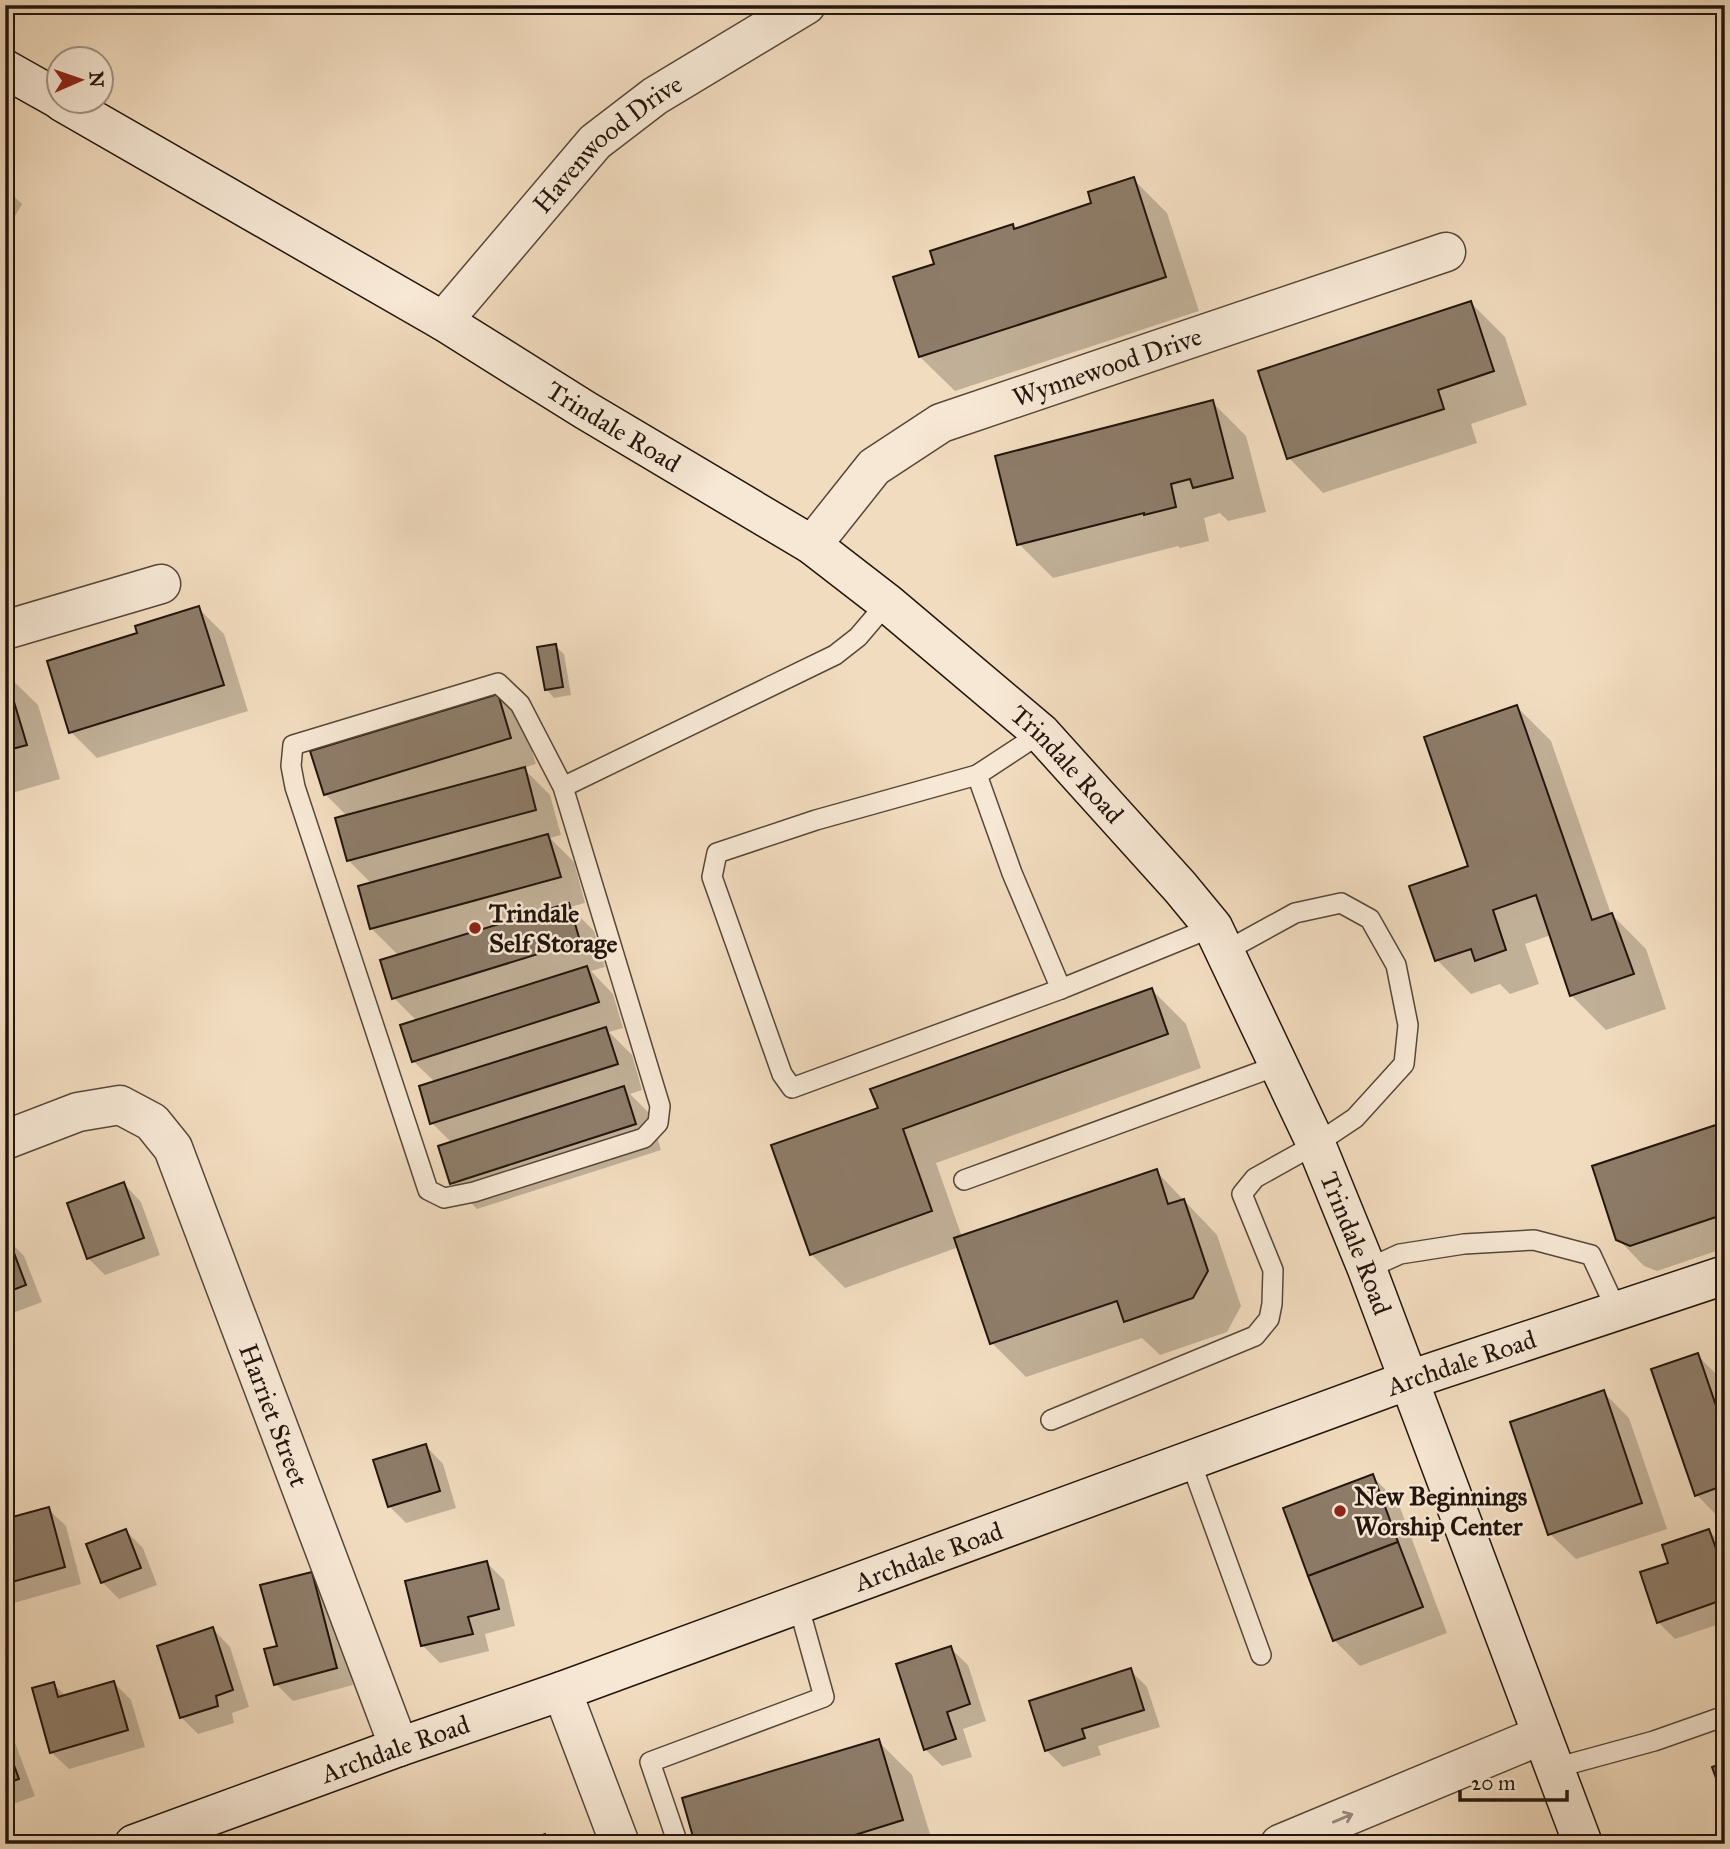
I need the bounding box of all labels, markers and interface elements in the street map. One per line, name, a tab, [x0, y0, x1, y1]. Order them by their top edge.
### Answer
north arrow	[46, 46, 116, 116]
street label: Havenwood Drive	[526, 67, 688, 219]
text: N	[85, 71, 108, 88]
street label: Wynnewood Drive	[1008, 320, 1206, 414]
street label: Trindale Road	[540, 374, 686, 479]
street label: Trindale Road	[1004, 698, 1131, 830]
place label: Trindale Self Storage	[488, 897, 617, 960]
marker: Trindale Self Storage	[467, 920, 483, 936]
street label: Trindale Road	[1313, 1167, 1399, 1319]
street label: Archdale Road	[1381, 1323, 1540, 1403]
street label: Harriet Street	[232, 1339, 315, 1491]
place label: New Beginnings Worship Center	[1354, 1480, 1528, 1542]
marker: New Beginnings Worship Center	[1332, 1503, 1348, 1519]
street label: Archdale Road	[849, 1515, 1007, 1599]
street label: Archdale Road	[316, 1708, 474, 1791]
scale bar	[1460, 1758, 1567, 1802]
text: 20 m	[1471, 1770, 1516, 1796]
one-way arrow	[1332, 1810, 1353, 1823]

